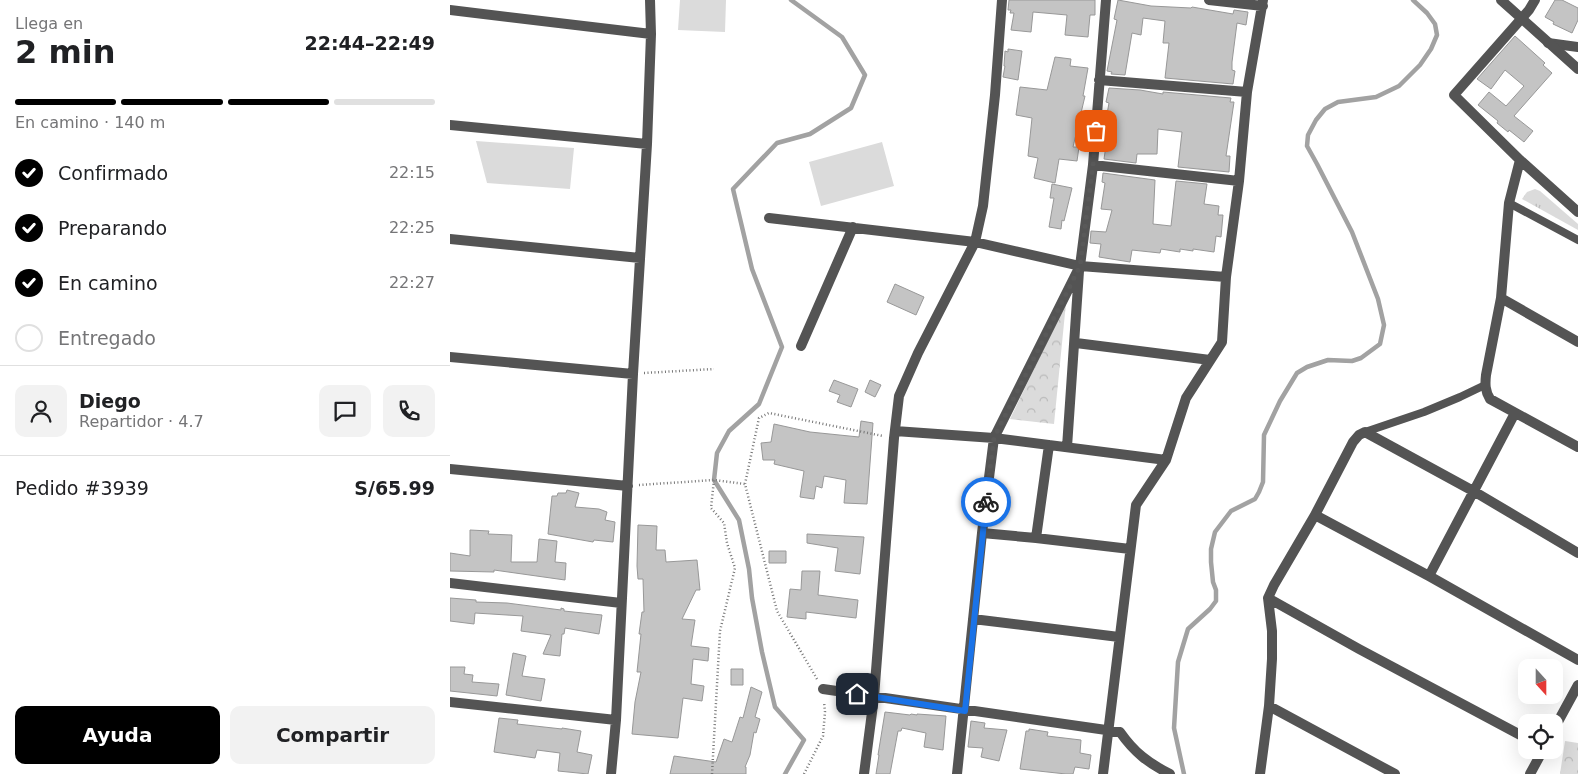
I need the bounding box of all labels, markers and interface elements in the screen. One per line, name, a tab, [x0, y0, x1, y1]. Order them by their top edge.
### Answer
text: Llega en	[15, 14, 83, 33]
text: 22:44–22:49	[305, 32, 435, 54]
text: 2 min	[15, 33, 116, 71]
pin	[1075, 110, 1117, 152]
text: En camino · 140 m	[15, 113, 165, 132]
icon: bag	[1082, 117, 1110, 145]
icon: check	[15, 159, 43, 187]
text: Confirmado	[58, 162, 168, 184]
text: 22:15	[389, 163, 435, 182]
icon: check	[15, 214, 43, 242]
text: Preparando	[58, 217, 167, 239]
text: 22:25	[389, 218, 435, 237]
icon: check	[15, 269, 43, 297]
text: En camino	[58, 272, 158, 294]
text: 22:27	[389, 273, 435, 292]
text: Entregado	[58, 327, 156, 349]
button: person	[15, 385, 67, 437]
button: chat	[319, 385, 371, 437]
button: phone	[383, 385, 435, 437]
text: Diego	[79, 390, 141, 412]
text: Repartidor · 4.7	[79, 412, 204, 431]
text: Pedido #3939	[15, 477, 149, 499]
text: S/65.99	[354, 477, 435, 499]
courier	[961, 477, 1011, 527]
icon: bike	[972, 488, 1000, 516]
north arrow	[1518, 659, 1562, 704]
map controls	[1518, 659, 1563, 759]
pin	[836, 673, 878, 715]
icon: home	[843, 680, 871, 708]
button: Ayuda	[15, 706, 220, 764]
button: Compartir	[230, 706, 435, 764]
button: locate	[1518, 714, 1563, 759]

